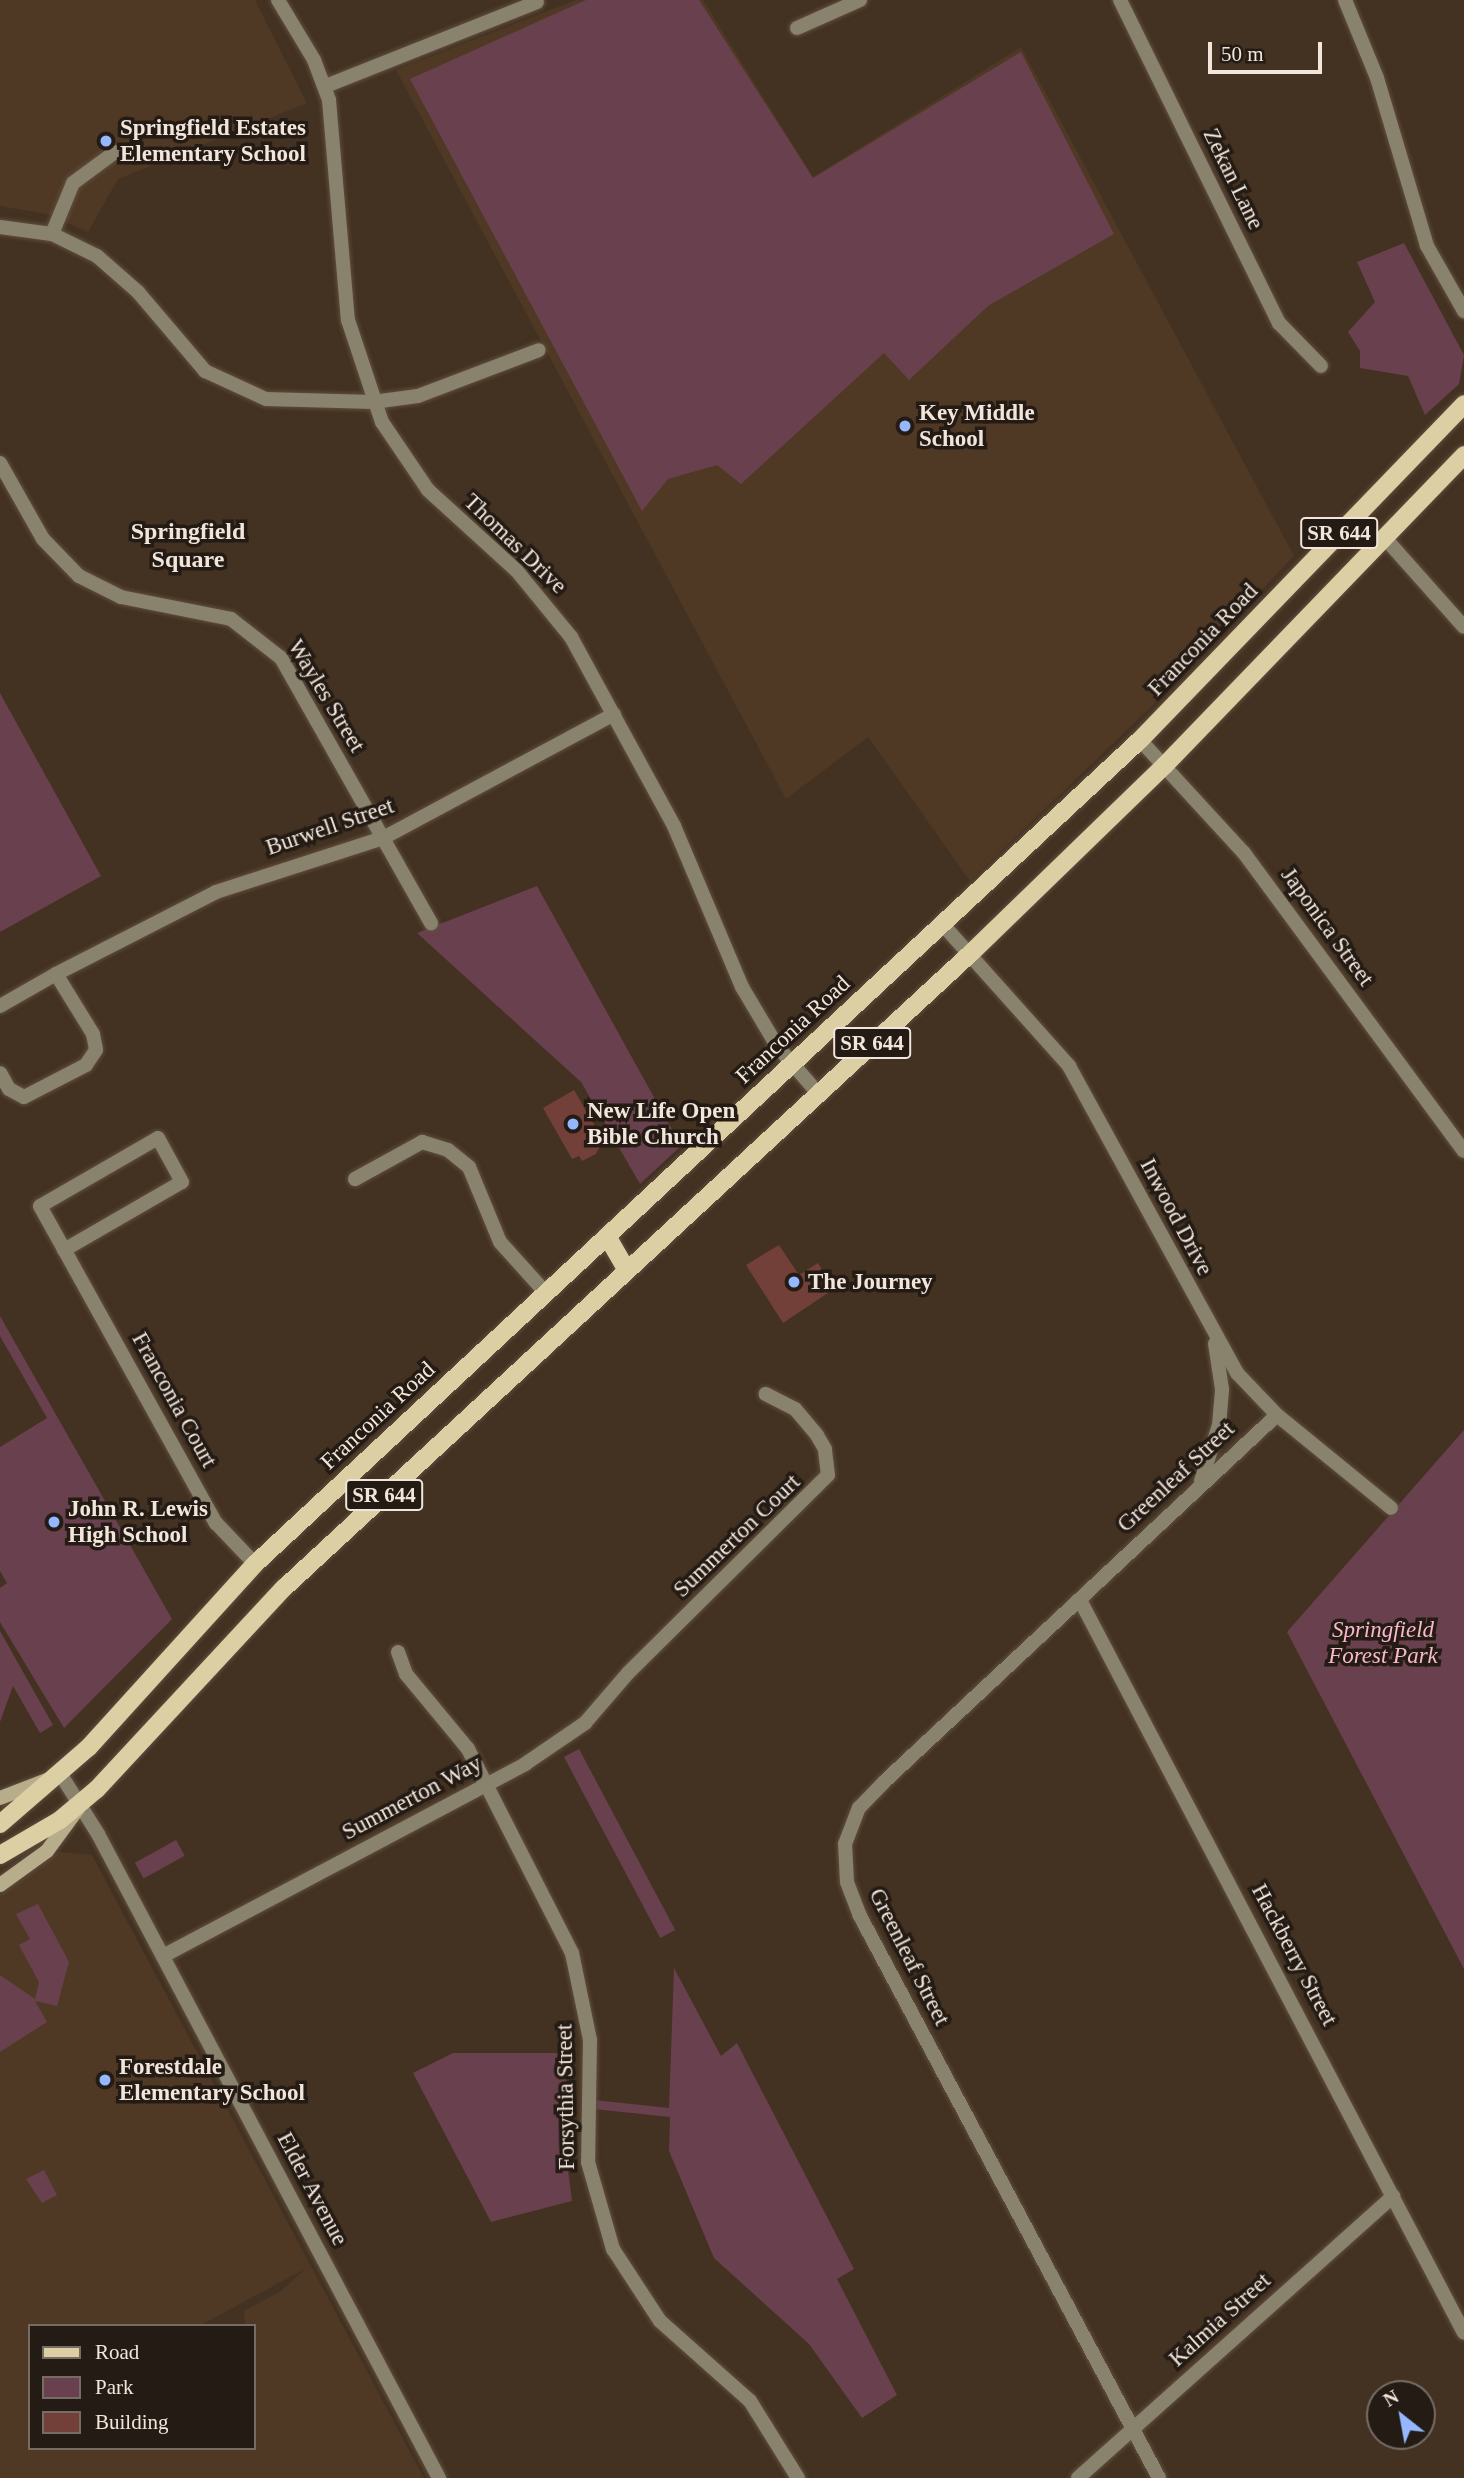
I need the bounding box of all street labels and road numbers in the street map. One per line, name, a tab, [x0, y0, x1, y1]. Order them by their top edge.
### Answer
street label: Zekan Lane	[1197, 124, 1269, 234]
street label: Thomas Drive	[458, 488, 572, 600]
road number: SR 644	[1299, 516, 1379, 550]
street label: Franconia Road	[1142, 578, 1264, 702]
street label: Wayles Street	[282, 635, 370, 757]
street label: Burwell Street	[262, 792, 398, 862]
street label: Japonica Street	[1275, 862, 1379, 992]
street label: Franconia Road	[730, 970, 856, 1090]
road number: SR 644	[832, 1026, 912, 1060]
street label: Inwood Drive	[1134, 1154, 1218, 1280]
street label: Franconia Court	[126, 1328, 222, 1472]
street label: Franconia Road	[315, 1356, 441, 1476]
street label: Greenleaf Street	[1112, 1416, 1240, 1538]
street label: Summerton Court	[668, 1469, 806, 1603]
road number: SR 644	[344, 1478, 424, 1512]
street label: Summerton Way	[337, 1750, 487, 1846]
street label: Hackberry Street	[1245, 1879, 1343, 2031]
street label: Greenleaf Street	[863, 1884, 955, 2030]
street label: Forsythia Street	[551, 2024, 581, 2170]
street label: Elder Avenue	[270, 2127, 354, 2251]
street label: Kalmia Street	[1164, 2267, 1276, 2373]

